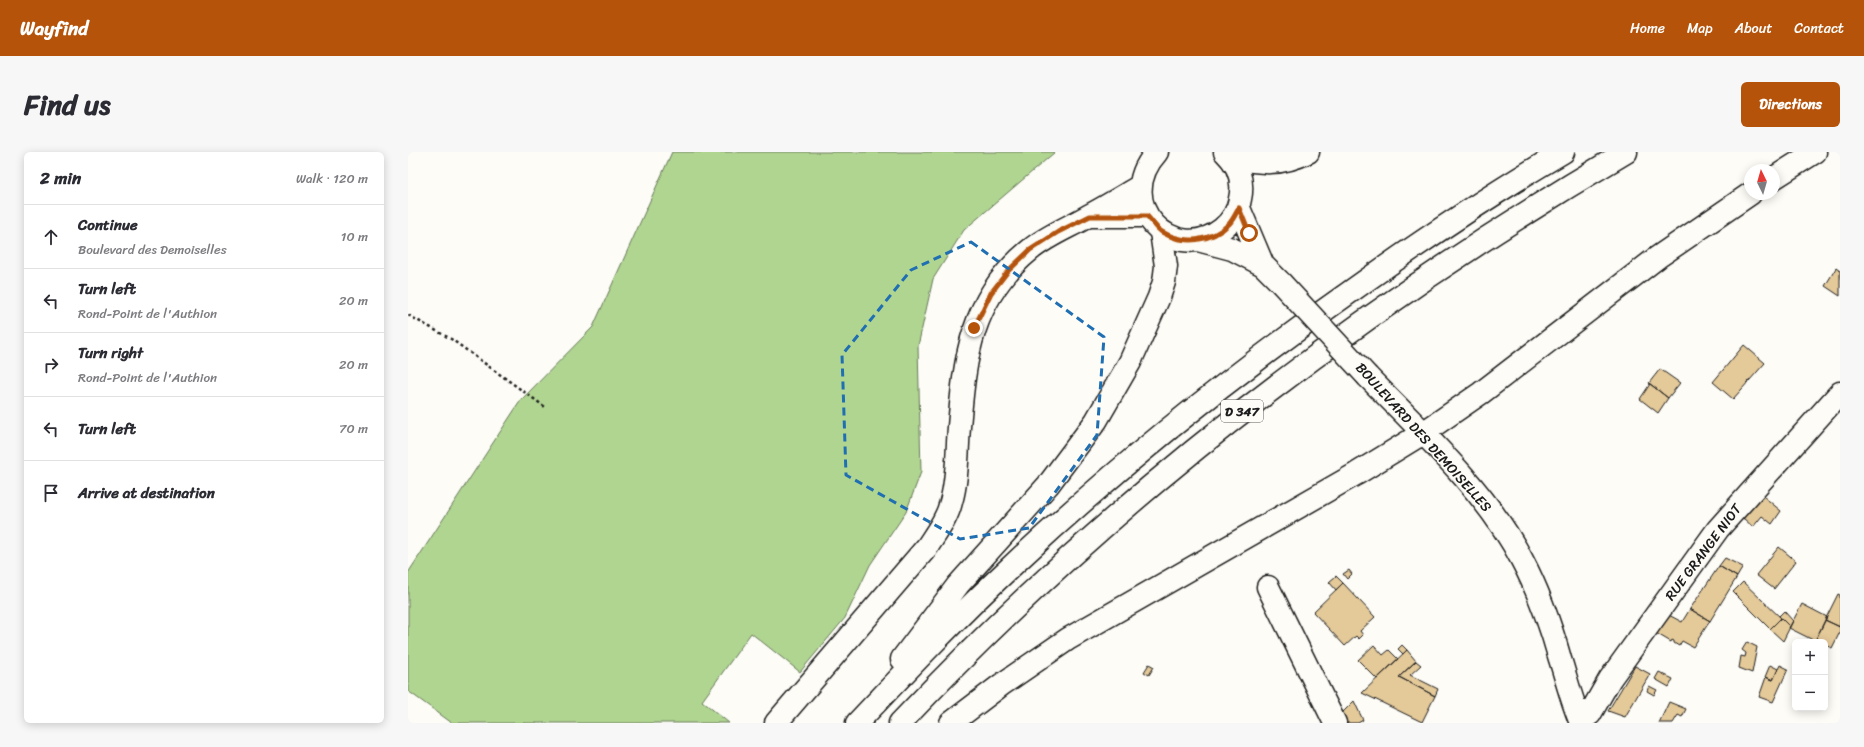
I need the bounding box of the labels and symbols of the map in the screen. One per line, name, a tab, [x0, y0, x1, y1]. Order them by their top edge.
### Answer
north arrow	[1744, 164, 1780, 200]
route start	[1240, 224, 1258, 242]
route end	[965, 319, 983, 337]
street label: BOULEVARD DES DEMOISELLES	[1349, 357, 1498, 518]
road number: D 347	[1221, 400, 1263, 422]
street label: RUE GRANGE NIOT	[1658, 497, 1749, 606]

